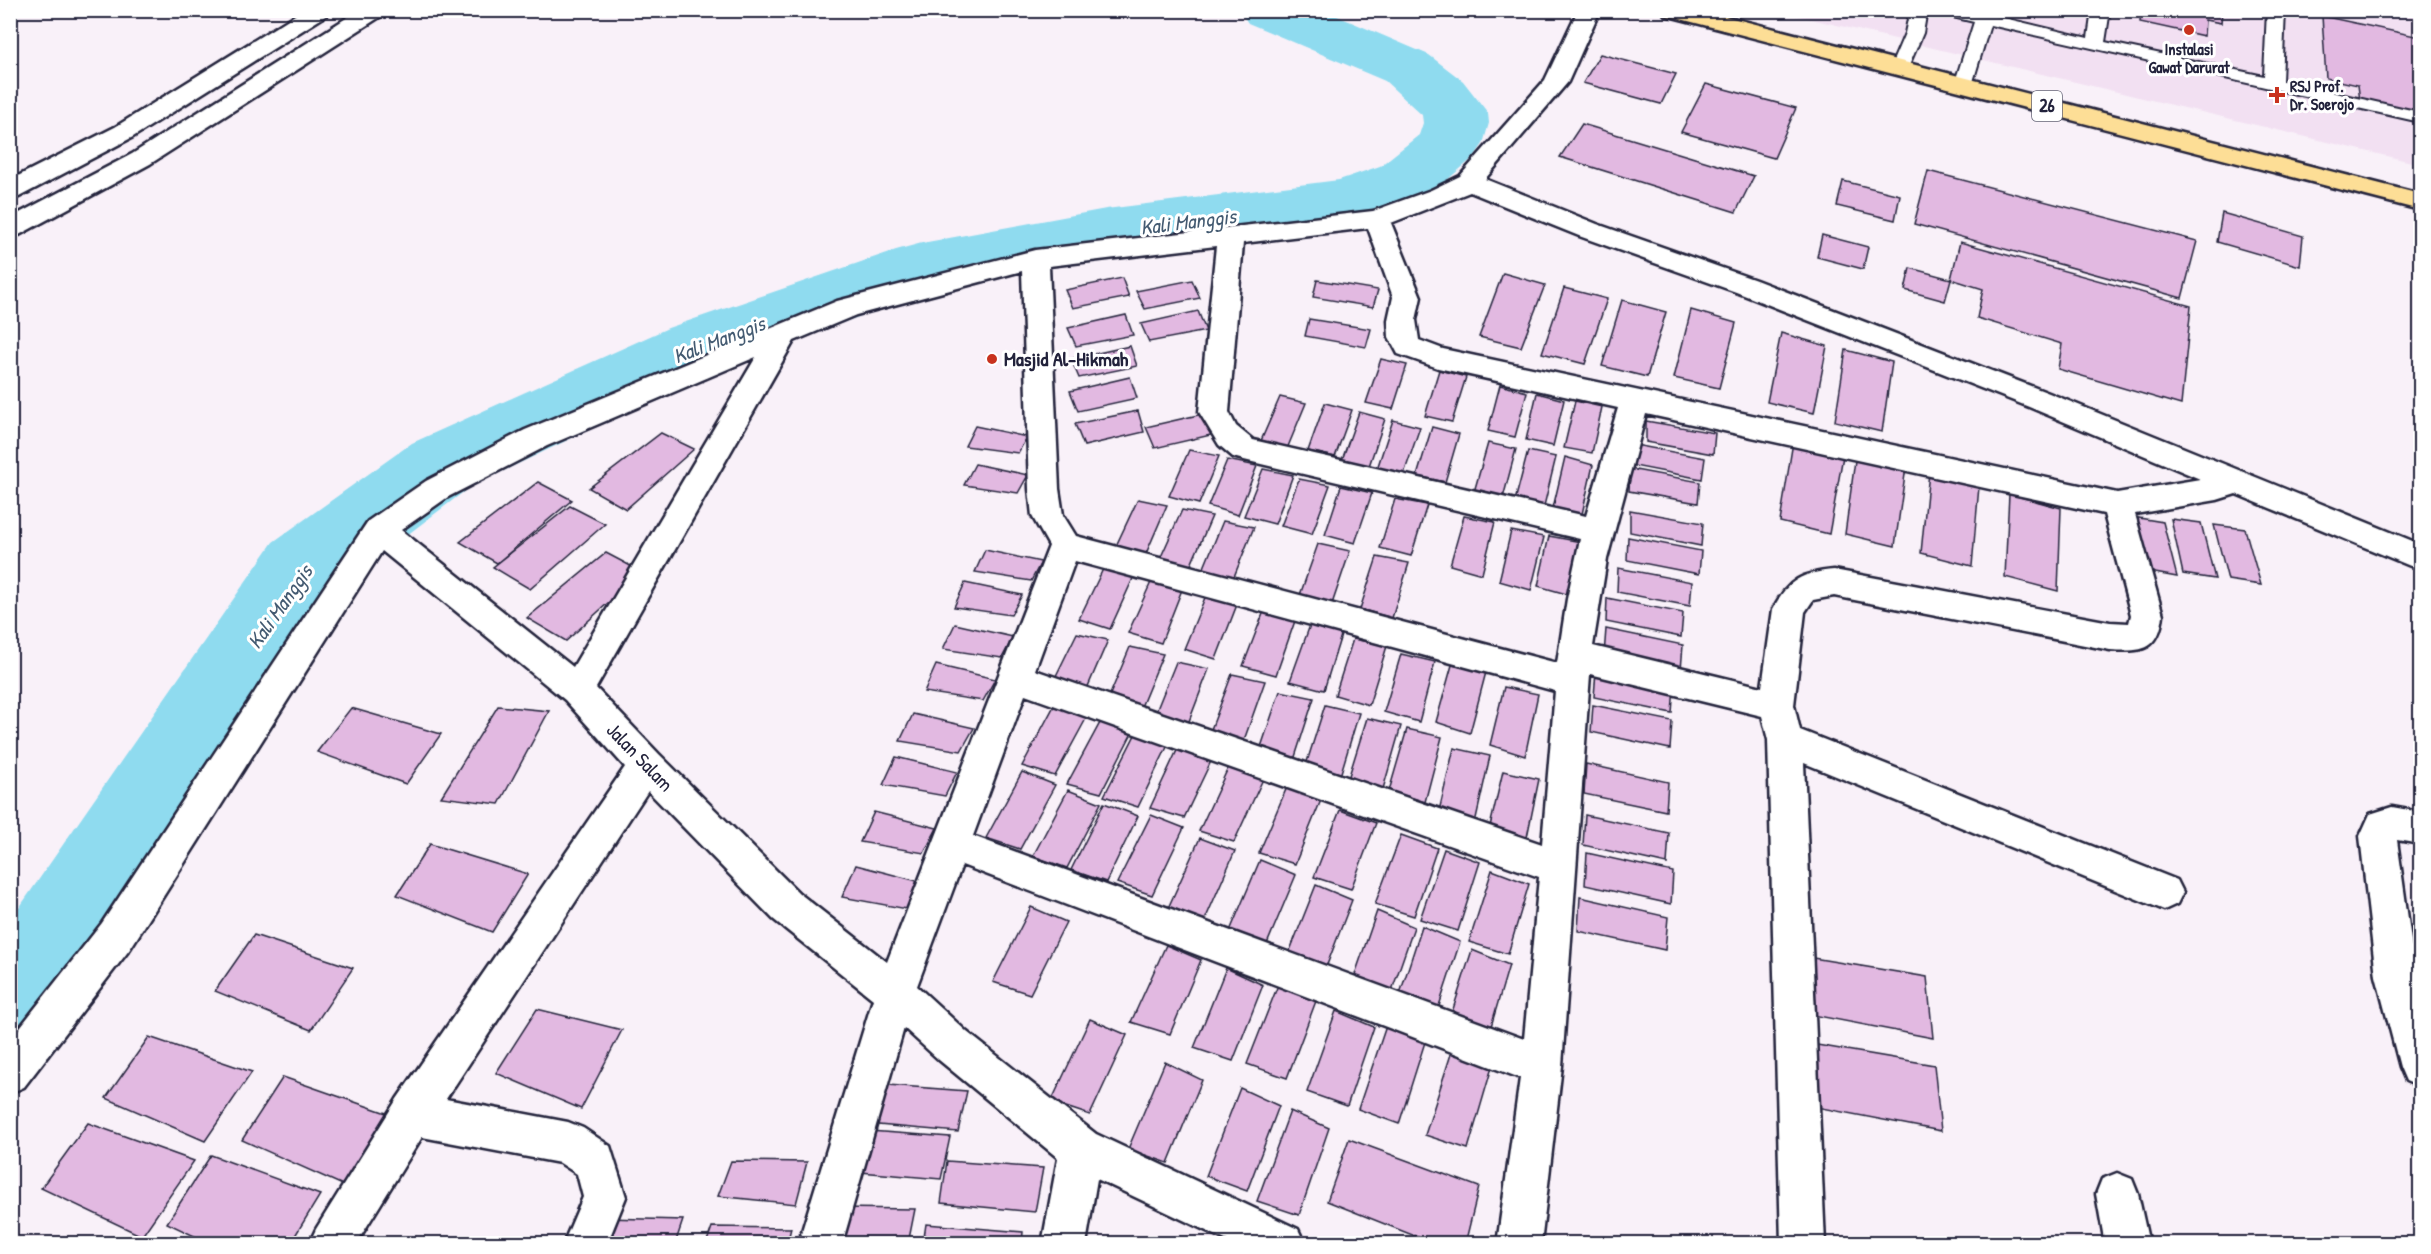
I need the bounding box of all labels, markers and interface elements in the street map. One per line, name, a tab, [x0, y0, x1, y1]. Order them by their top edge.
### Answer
marker: Instalasi Gawat Darurat	[2182, 23, 2196, 37]
place label: Instalasi Gawat Darurat	[2148, 38, 2230, 78]
place label: RSJ Prof. Dr. Soerojo	[2290, 75, 2354, 115]
marker: RSJ Prof. Dr. Soerojo	[2268, 86, 2286, 104]
road number: 26	[2032, 91, 2062, 121]
water label: Kali Manggis	[1139, 201, 1239, 242]
water label: Kali Manggis	[669, 308, 771, 370]
place label: Masjid Al-Hikmah	[1004, 345, 1129, 372]
marker: Masjid Al-Hikmah	[985, 352, 999, 366]
water label: Kali Manggis	[240, 558, 320, 654]
street label: Jalan Salam	[601, 716, 680, 797]

